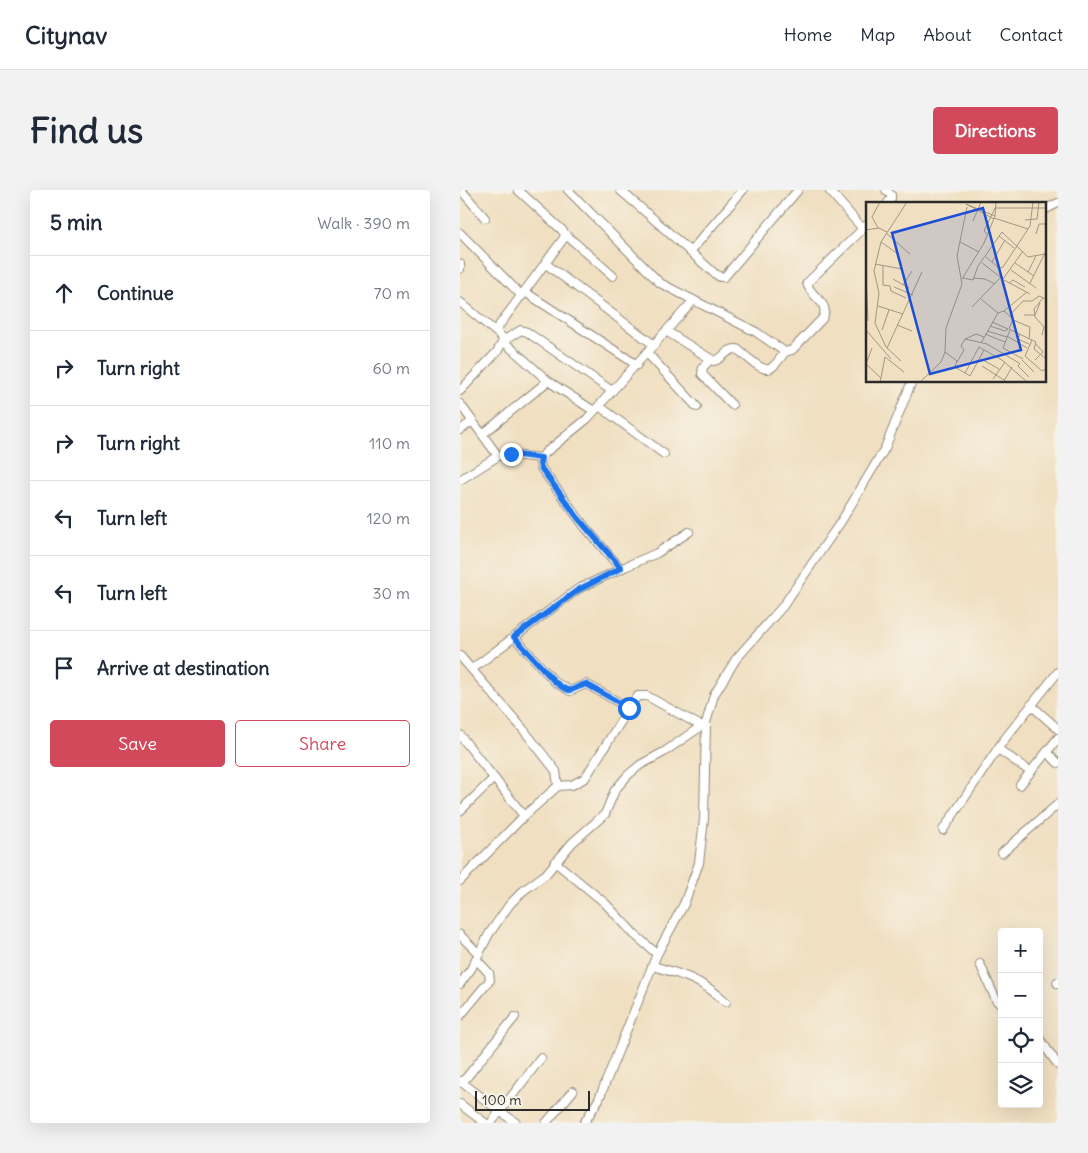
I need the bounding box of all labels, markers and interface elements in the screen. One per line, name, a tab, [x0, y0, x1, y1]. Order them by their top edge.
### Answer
text: Citynav	[25, 20, 107, 50]
text: Home	[784, 23, 832, 46]
text: Map	[860, 23, 895, 46]
text: About	[923, 23, 971, 46]
text: Contact	[999, 23, 1063, 46]
button: Directions	[933, 107, 1058, 154]
text: Find us	[30, 108, 143, 152]
inset map	[866, 202, 1046, 382]
text: 5 min	[50, 209, 102, 236]
text: Walk · 390 m	[317, 213, 410, 233]
icon: ahead	[50, 279, 78, 307]
text: Continue	[97, 281, 174, 305]
text: 70 m	[374, 283, 410, 303]
icon: right	[50, 354, 78, 382]
text: Turn right	[97, 356, 180, 380]
text: 60 m	[372, 358, 410, 378]
icon: right	[50, 429, 78, 457]
text: Turn right	[97, 431, 180, 455]
text: 110 m	[369, 433, 410, 453]
route end	[500, 443, 523, 466]
icon: left	[50, 504, 78, 532]
text: Turn left	[97, 506, 167, 530]
text: 120 m	[367, 508, 410, 528]
icon: left	[50, 579, 78, 607]
text: Turn left	[97, 581, 167, 605]
text: 30 m	[373, 583, 410, 603]
icon: arrive	[50, 654, 78, 682]
text: Arrive at destination	[97, 656, 270, 680]
route start	[618, 697, 641, 720]
button: Save	[50, 720, 225, 767]
button: Share	[235, 720, 410, 767]
map controls	[998, 928, 1043, 1108]
button: +	[998, 928, 1043, 973]
button: −	[998, 973, 1043, 1018]
button: locate	[998, 1018, 1043, 1063]
button: layers	[998, 1063, 1043, 1108]
scale bar	[475, 1088, 590, 1111]
text: 100 m	[482, 1091, 522, 1109]

